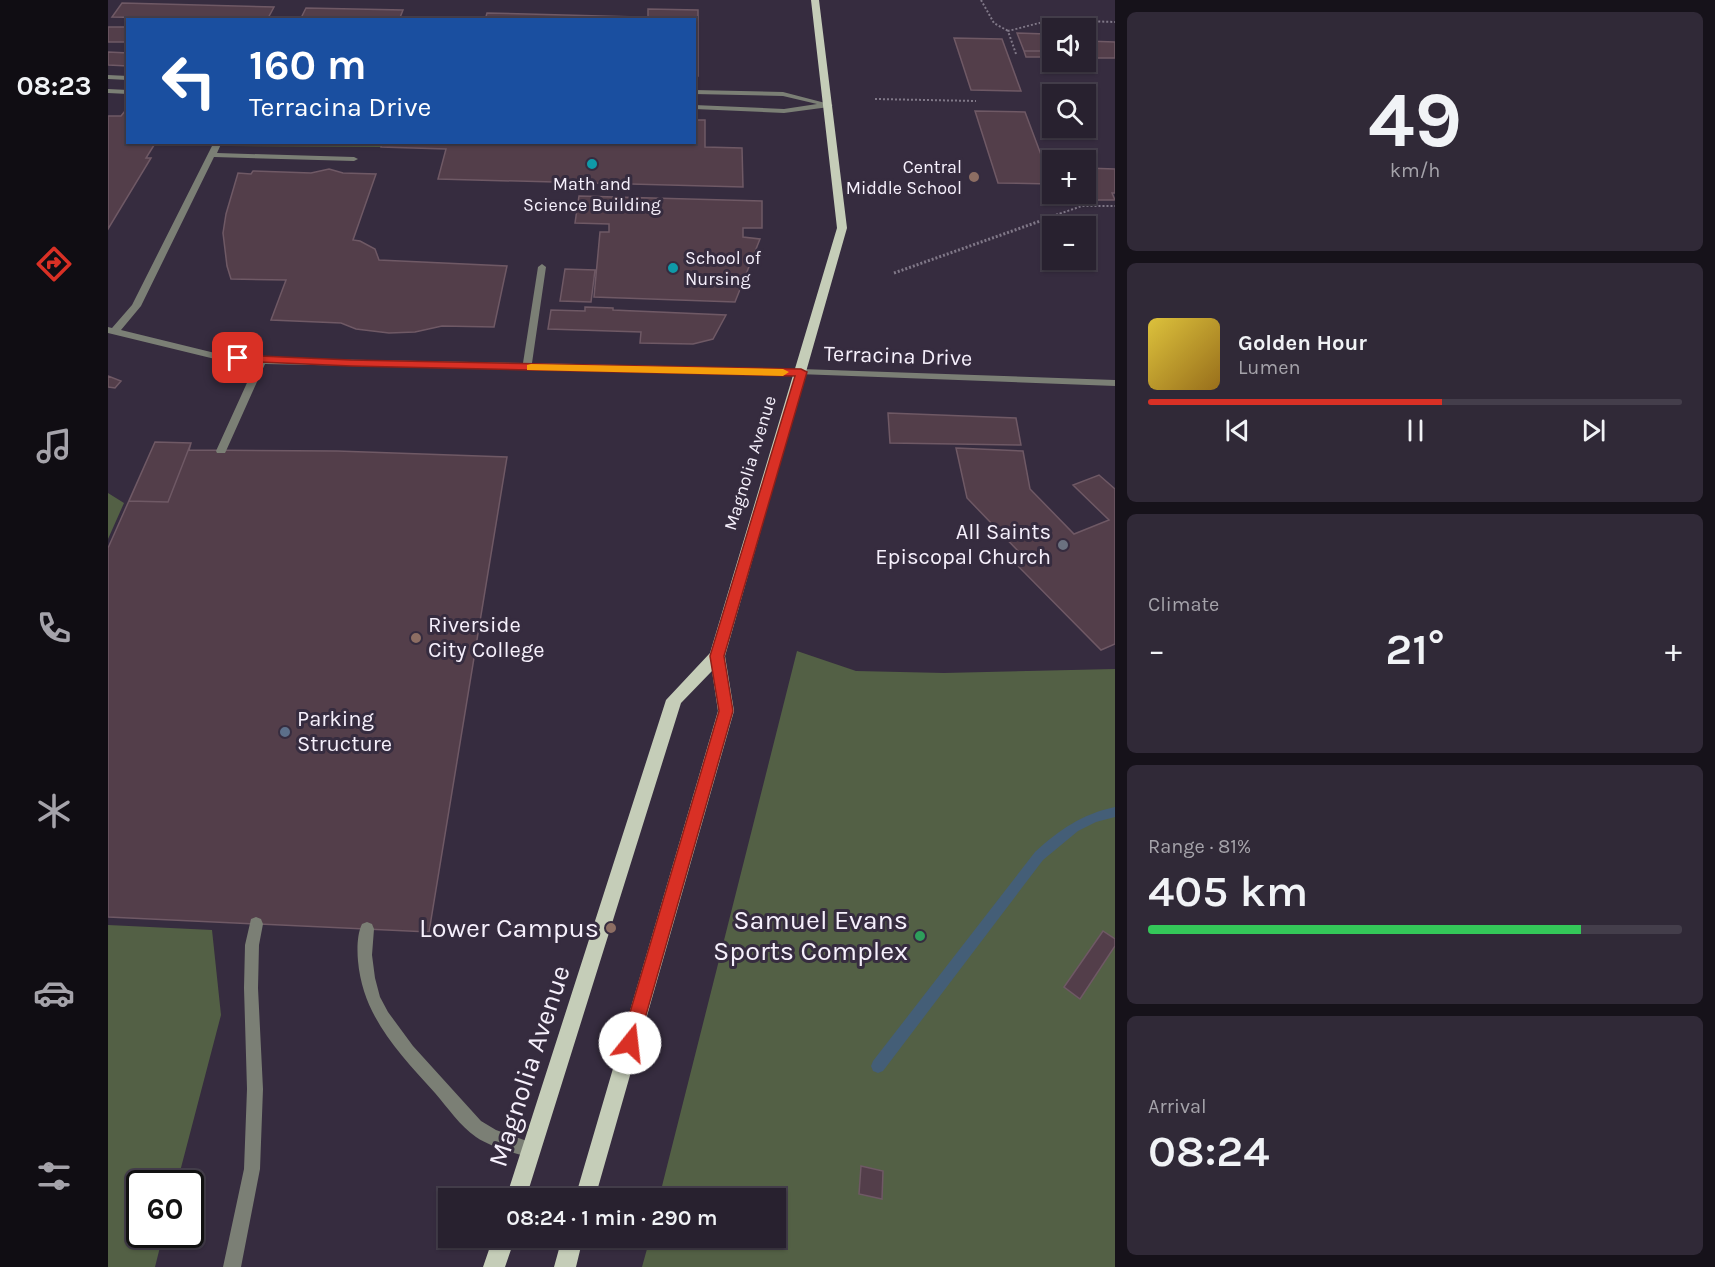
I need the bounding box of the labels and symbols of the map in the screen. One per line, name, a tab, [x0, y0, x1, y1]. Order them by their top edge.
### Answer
place label: Central Middle School	[846, 156, 962, 199]
marker: Math and Science Building	[585, 157, 599, 171]
marker: Central Middle School	[967, 170, 981, 184]
place label: Math and Science Building	[523, 173, 661, 216]
place label: School of Nursing	[685, 247, 762, 290]
marker: School of Nursing	[666, 261, 680, 275]
pin	[212, 332, 263, 383]
street label: Terracina Drive	[823, 340, 973, 372]
street label: Magnolia Avenue	[719, 393, 781, 533]
place label: All Saints Episcopal Church	[875, 519, 1051, 570]
marker: All Saints Episcopal Church	[1056, 538, 1070, 552]
place label: Riverside City College	[428, 612, 545, 663]
marker: Riverside City College	[409, 631, 423, 645]
place label: Parking Structure	[297, 706, 392, 757]
marker: Parking Structure	[278, 725, 292, 739]
place label: Samuel Evans Sports Complex	[713, 904, 908, 967]
place label: Lower Campus	[419, 912, 599, 944]
marker: Lower Campus	[604, 921, 618, 935]
marker: Samuel Evans Sports Complex	[913, 929, 927, 943]
street label: Magnolia Avenue	[481, 961, 577, 1171]
position arrow	[598, 1011, 662, 1075]
speed limit sign: 60	[126, 1170, 204, 1248]

